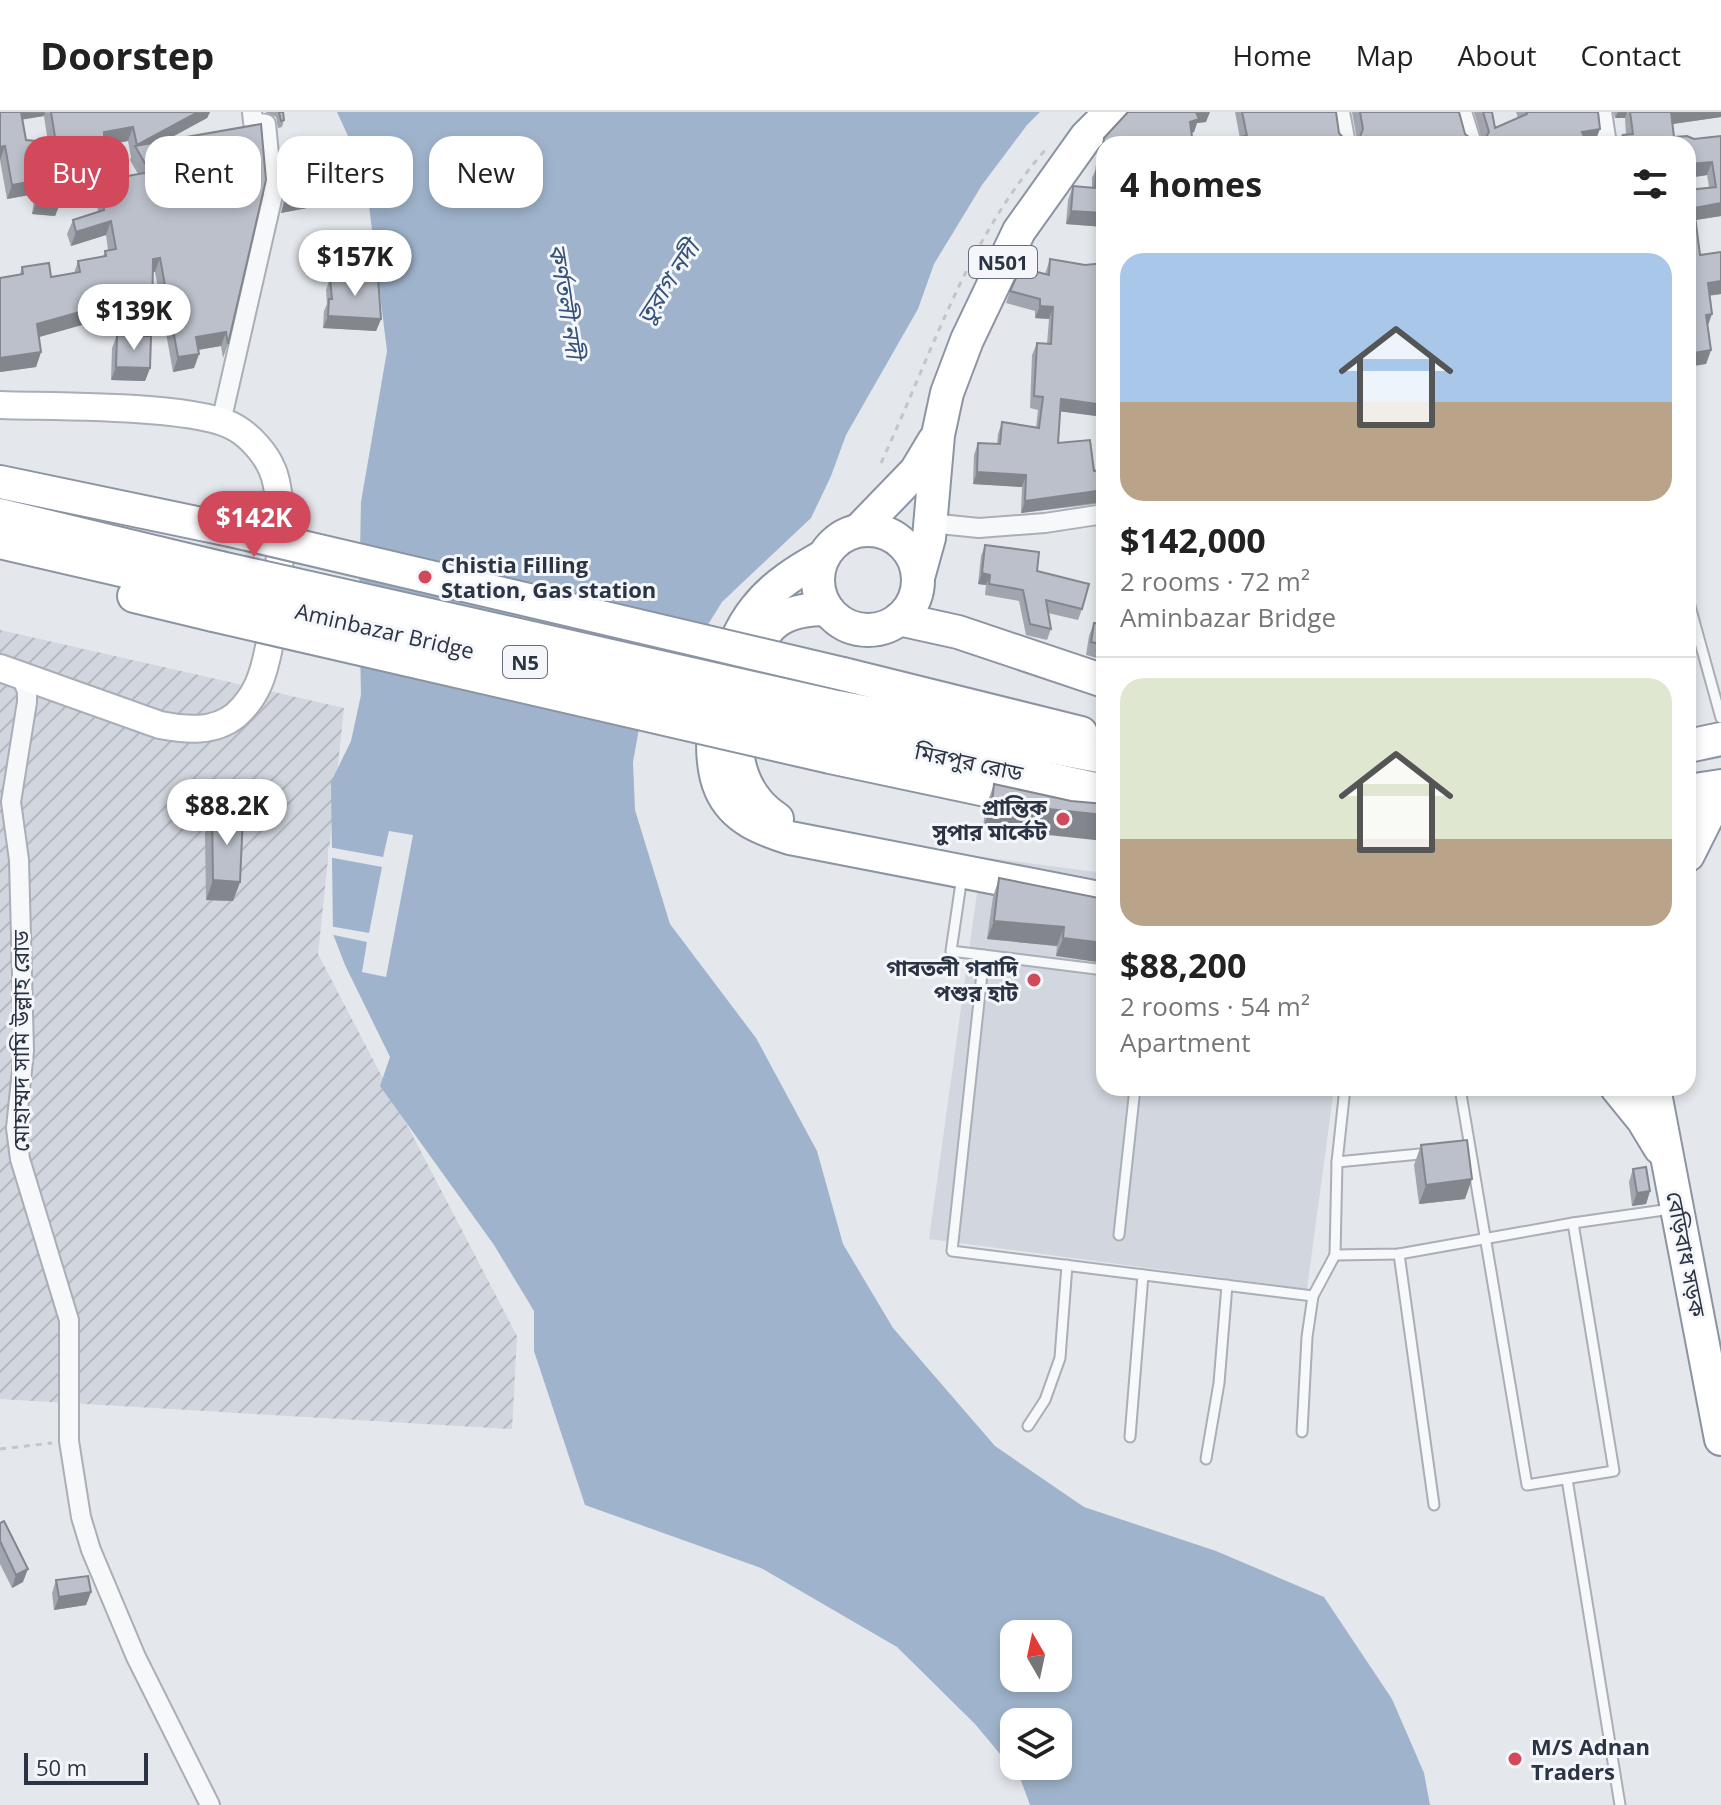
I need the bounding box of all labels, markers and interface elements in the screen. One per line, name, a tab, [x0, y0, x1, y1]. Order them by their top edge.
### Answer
text: Doorstep	[40, 29, 214, 81]
text: Home	[1233, 36, 1312, 74]
text: Map	[1356, 36, 1414, 74]
text: About	[1458, 36, 1536, 74]
text: Contact	[1580, 36, 1681, 74]
chip: Buy	[24, 136, 129, 208]
chip: Rent	[145, 136, 261, 208]
chip: Filters	[277, 136, 413, 208]
chip: New	[429, 136, 543, 208]
text: 4 homes	[1120, 161, 1262, 207]
icon: filters	[1628, 162, 1672, 206]
pin: $157K	[299, 230, 411, 298]
water label: তুরাগ নদী	[628, 230, 709, 330]
text: $157K	[317, 238, 393, 274]
water label: কর্ণতলী নদী	[542, 241, 593, 365]
road number: N501	[969, 246, 1037, 278]
pin: $139K	[78, 284, 190, 352]
text: $139K	[96, 292, 172, 328]
icon: home	[1324, 305, 1468, 449]
pin: $142K	[198, 491, 310, 559]
text: $142K	[216, 499, 292, 535]
text: $142,000	[1120, 517, 1266, 563]
place label: Chistia Filling Station, Gas station	[441, 549, 656, 604]
text: 2 rooms · 72 m²	[1120, 563, 1310, 599]
marker: Chistia Filling Station, Gas station	[416, 568, 434, 586]
street label: Aminbazar Bridge	[293, 595, 477, 665]
text: Aminbazar Bridge	[1120, 599, 1336, 635]
road number: N5	[503, 646, 547, 678]
icon: home	[1324, 730, 1468, 874]
street label: মিরপুর রোড	[911, 735, 1026, 787]
pin: $88.2K	[162, 779, 292, 847]
text: $88.2K	[185, 787, 269, 823]
place label: প্রান্তিক সুপার মার্কেট	[931, 791, 1048, 846]
marker: প্রান্তিক সুপার মার্কেট	[1054, 810, 1072, 828]
street label: মোহাম্মদ সামি উল্লাহ রোড	[5, 930, 35, 1152]
text: $88,200	[1120, 942, 1246, 988]
place label: গাবতলী গবাদি পশুর হাট	[886, 952, 1019, 1007]
marker: গাবতলী গবাদি পশুর হাট	[1025, 971, 1043, 989]
text: 2 rooms · 54 m²	[1120, 988, 1310, 1024]
text: Apartment	[1120, 1024, 1251, 1060]
street label: বেড়িবাধ সড়ক	[1660, 1189, 1714, 1320]
north arrow	[1000, 1620, 1072, 1692]
map controls	[1000, 1620, 1072, 1780]
button: layers	[1000, 1708, 1072, 1780]
place label: M/S Adnan Traders	[1531, 1731, 1650, 1786]
scale bar	[24, 1749, 148, 1785]
marker: M/S Adnan Traders	[1506, 1750, 1524, 1768]
text: 50 m	[36, 1752, 87, 1782]

